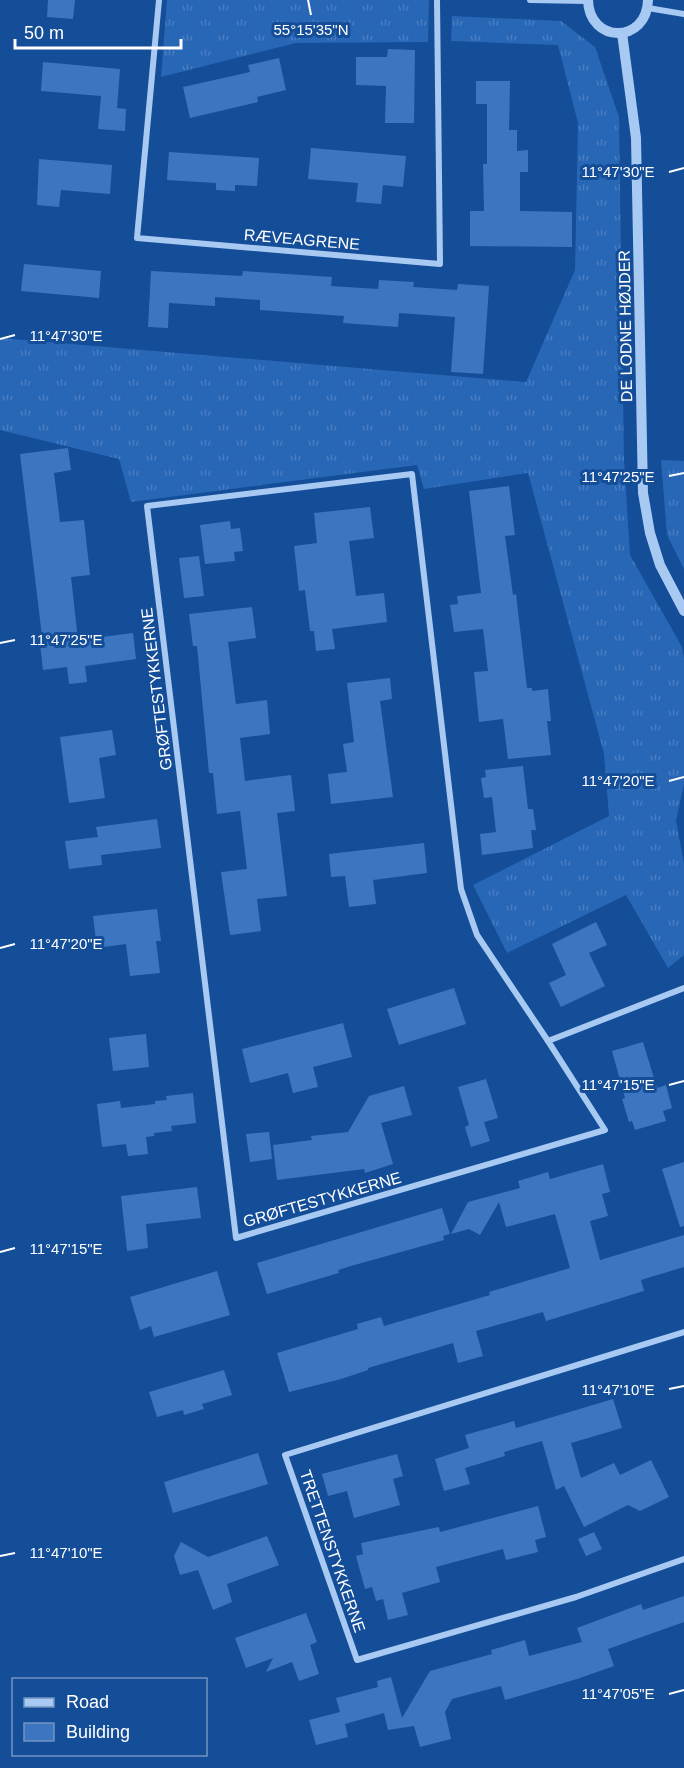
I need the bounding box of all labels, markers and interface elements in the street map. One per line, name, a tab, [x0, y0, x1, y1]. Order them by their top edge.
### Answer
scale bar	[15, 12, 182, 50]
text: 55°15'35"N	[273, 21, 349, 38]
text: 50 m	[24, 23, 64, 43]
text: 11°47'30"E	[581, 163, 655, 180]
street label: RÆVEAGRENE	[243, 226, 361, 253]
street label: DE LODNE HØJDER	[616, 250, 635, 402]
text: 11°47'30"E	[29, 327, 103, 344]
text: 11°47'25"E	[581, 468, 655, 485]
street label: GRØFTESTYKKERNE	[138, 607, 175, 771]
text: 11°47'25"E	[29, 631, 103, 648]
text: 11°47'20"E	[581, 772, 655, 789]
text: 11°47'20"E	[29, 935, 103, 952]
text: 11°47'15"E	[581, 1076, 655, 1093]
street label: GRØFTESTYKKERNE	[241, 1169, 403, 1230]
text: 11°47'15"E	[29, 1240, 103, 1257]
text: 11°47'10"E	[581, 1381, 655, 1398]
street label: TRETTENSTYKKERNE	[297, 1468, 368, 1635]
text: 11°47'10"E	[29, 1544, 103, 1561]
legend	[12, 1678, 207, 1756]
text: 11°47'05"E	[581, 1685, 655, 1702]
text: Road	[66, 1692, 109, 1712]
text: Building	[66, 1722, 130, 1742]

